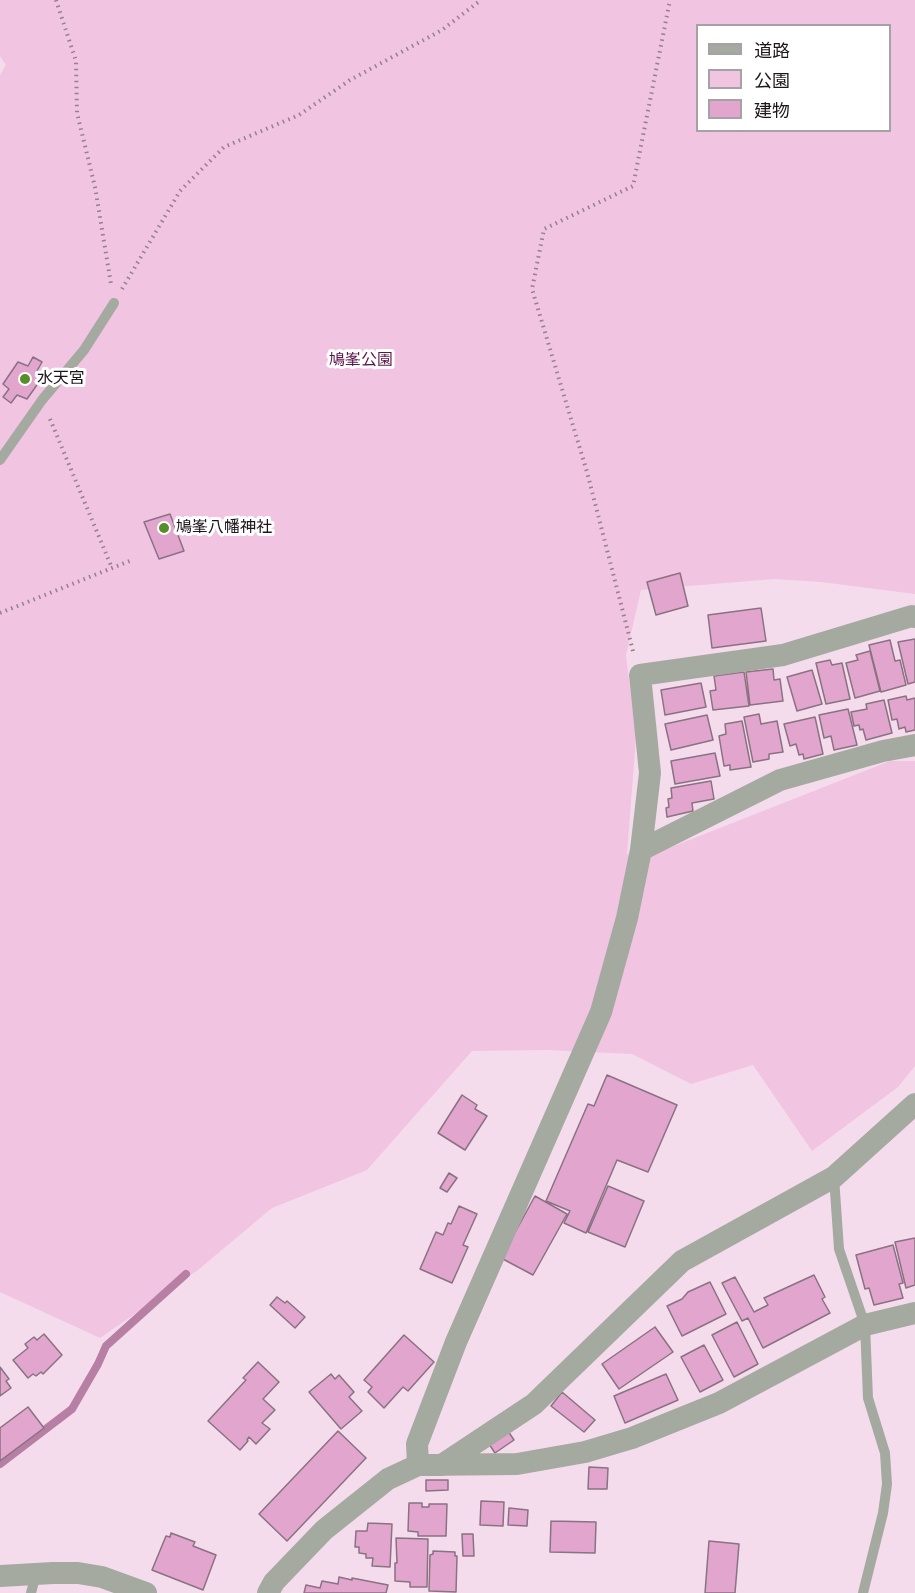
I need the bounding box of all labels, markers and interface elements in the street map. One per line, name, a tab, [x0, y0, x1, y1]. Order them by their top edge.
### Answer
legend	[696, 24, 891, 132]
text: 道路	[754, 38, 790, 63]
text: 公園	[754, 68, 790, 93]
text: 建物	[754, 98, 790, 123]
park label: 鳩峯公園	[329, 351, 393, 371]
place label: 水天宮	[37, 369, 85, 389]
marker: 水天宮	[18, 372, 32, 386]
place label: 鳩峯八幡神社	[176, 518, 272, 538]
marker: 鳩峯八幡神社	[157, 521, 171, 535]

